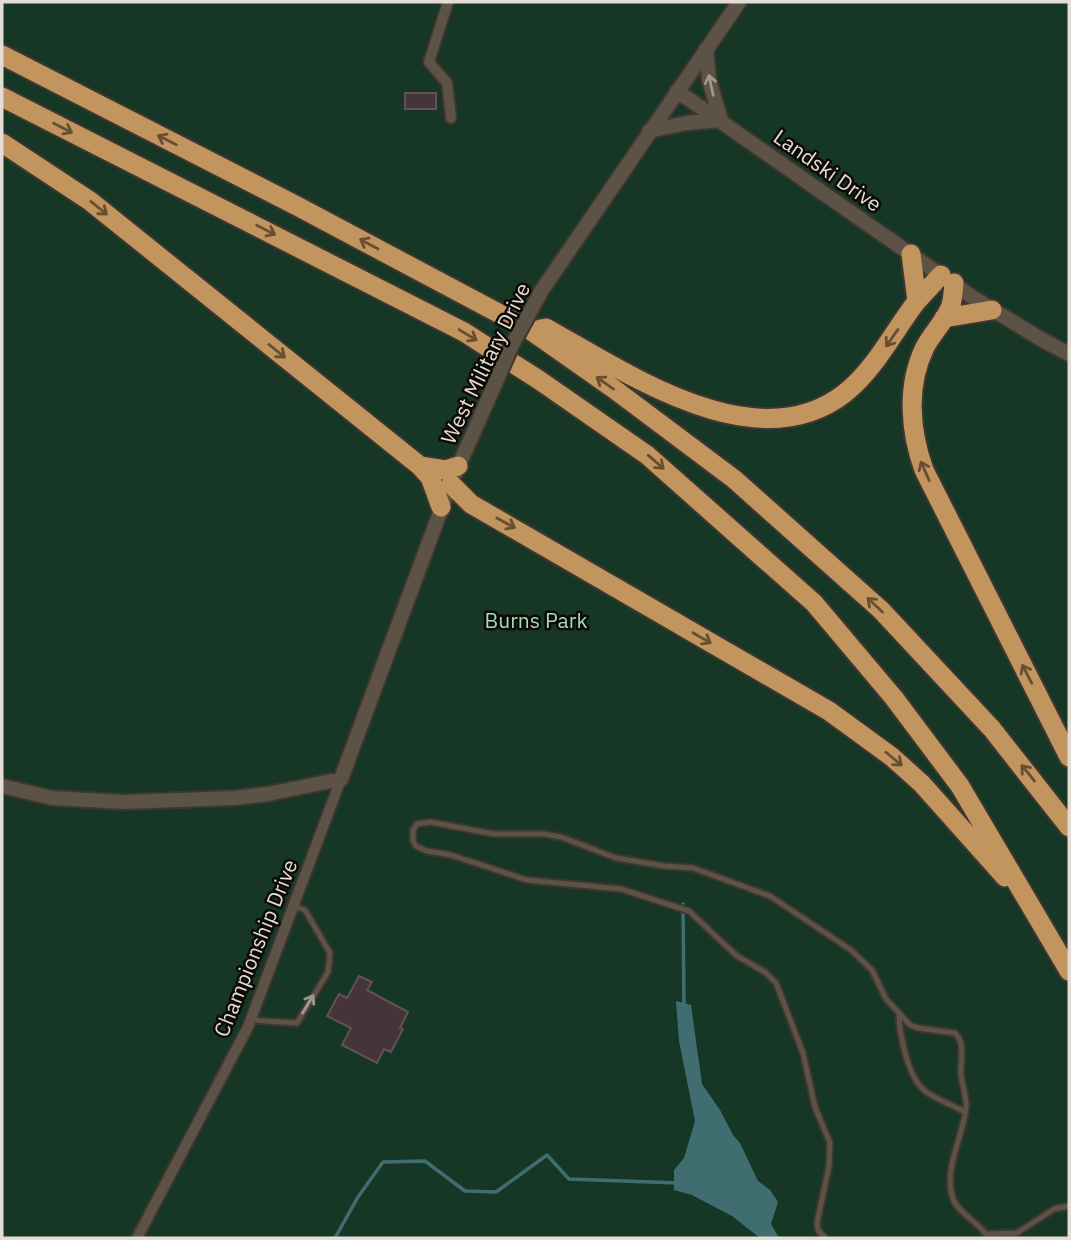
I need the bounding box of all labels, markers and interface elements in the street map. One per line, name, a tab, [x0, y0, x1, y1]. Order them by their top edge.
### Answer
one-way arrow	[703, 74, 717, 97]
one-way arrow	[52, 121, 73, 135]
street label: Landski Drive	[768, 122, 888, 218]
one-way arrow	[157, 132, 178, 146]
one-way arrow	[90, 201, 108, 216]
one-way arrow	[255, 224, 276, 238]
one-way arrow	[360, 237, 380, 251]
street label: West Military Drive	[434, 278, 536, 448]
one-way arrow	[885, 328, 899, 347]
one-way arrow	[457, 329, 477, 343]
one-way arrow	[267, 343, 285, 358]
one-way arrow	[595, 376, 615, 390]
one-way arrow	[647, 454, 665, 470]
one-way arrow	[918, 461, 931, 482]
one-way arrow	[495, 517, 516, 530]
one-way arrow	[867, 596, 884, 613]
park label: Burns Park	[485, 606, 587, 634]
one-way arrow	[692, 631, 712, 645]
one-way arrow	[1020, 664, 1034, 685]
one-way arrow	[885, 751, 903, 767]
one-way arrow	[1020, 764, 1035, 782]
street label: Championship Drive	[207, 855, 303, 1041]
one-way arrow	[302, 994, 316, 1014]

